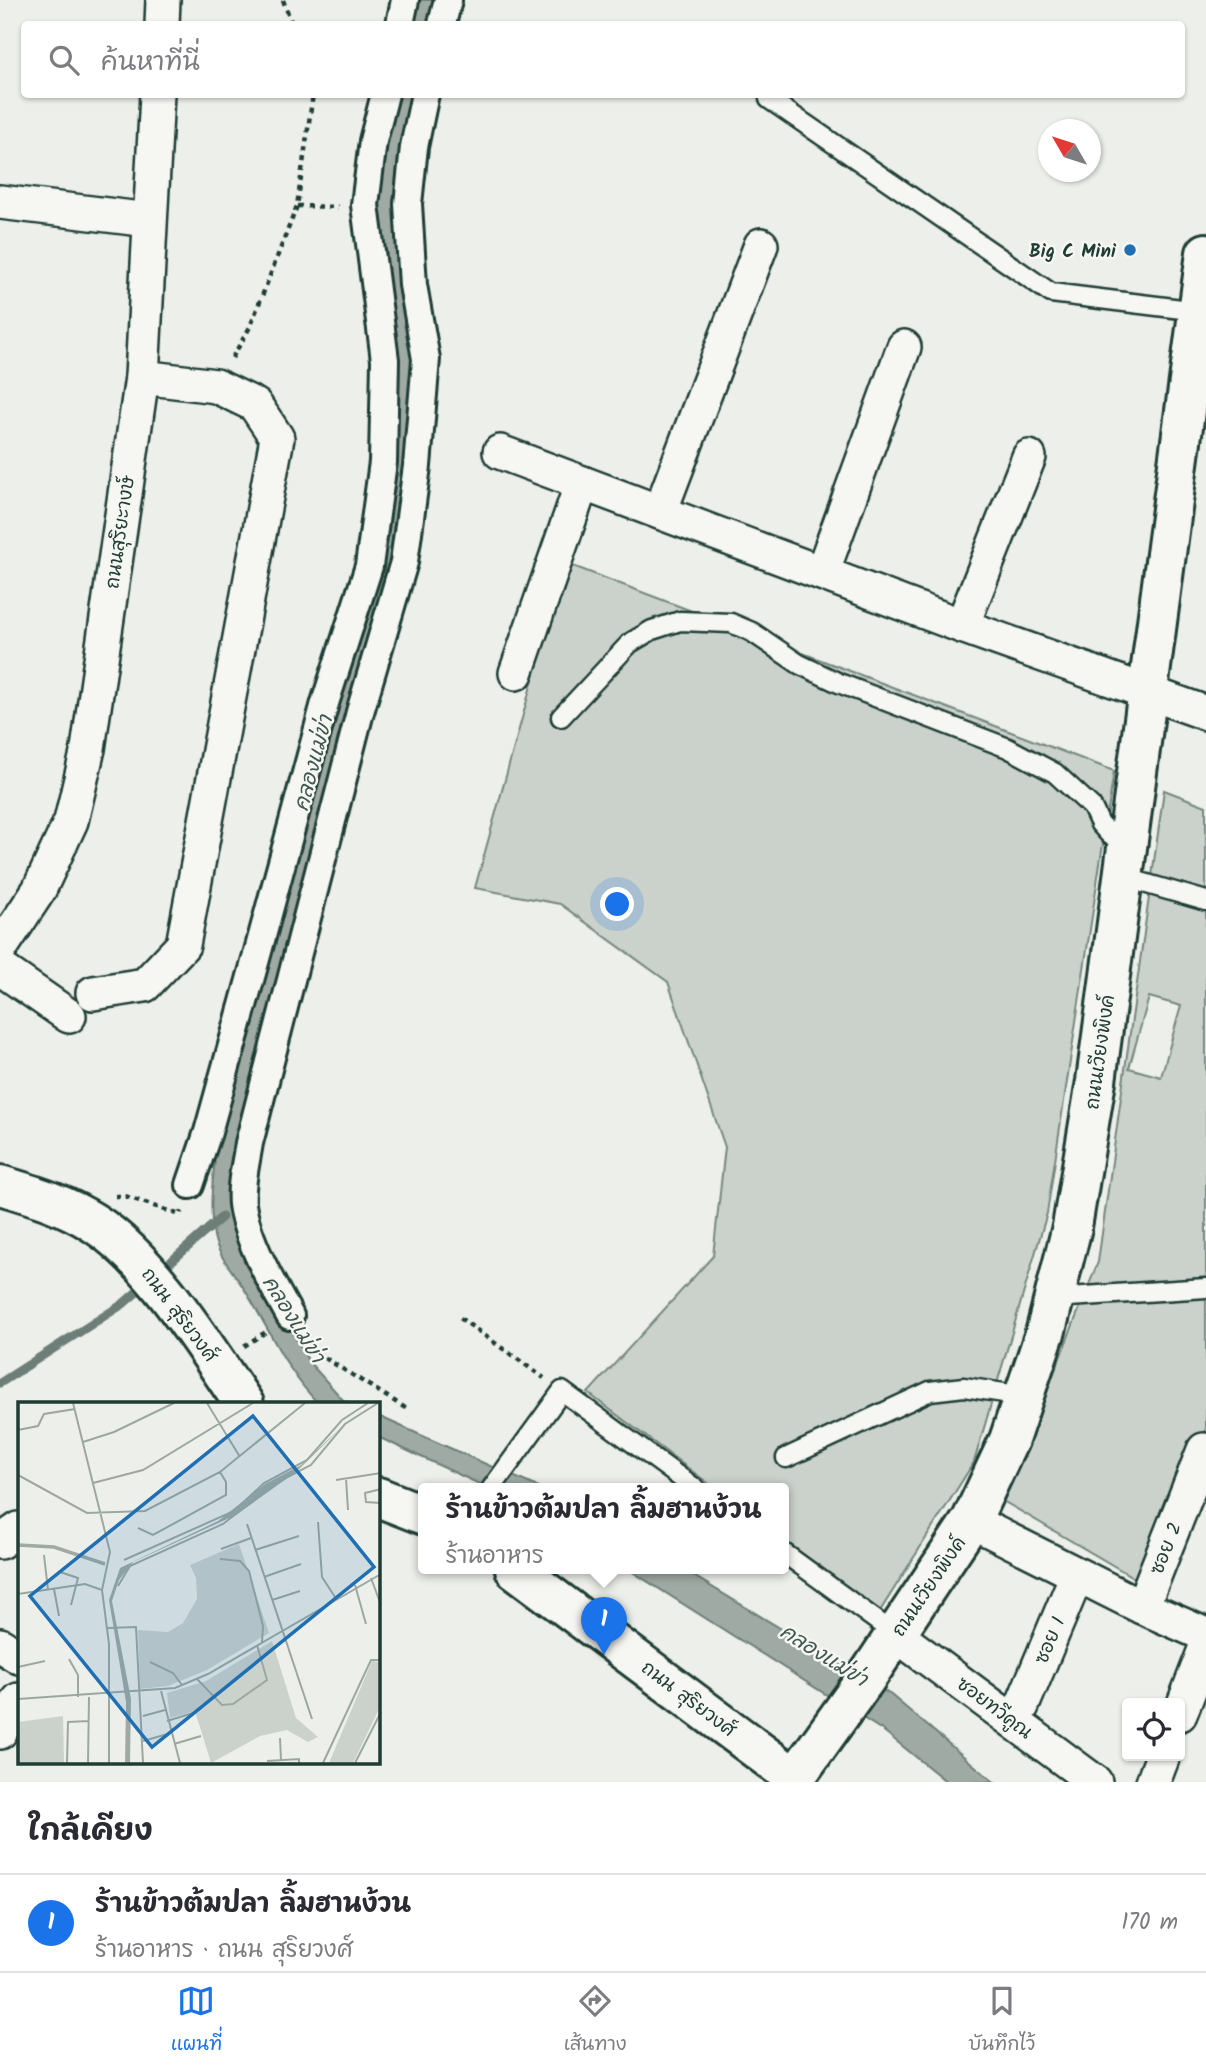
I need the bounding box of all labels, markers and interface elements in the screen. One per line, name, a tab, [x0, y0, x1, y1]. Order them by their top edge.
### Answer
search box	[21, 21, 1185, 98]
icon: search	[45, 41, 83, 79]
text: ค้นหาที่นี่	[101, 42, 200, 84]
north arrow	[1038, 119, 1101, 182]
place label: Big C Mini	[1029, 237, 1117, 267]
marker: Big C Mini	[1122, 242, 1138, 258]
street label: ถนนสุริยะางษ์	[98, 473, 144, 591]
water label: คลองแม่ข่า	[286, 710, 344, 815]
your location	[600, 887, 634, 921]
street label: ถนนเวียงพิงค์	[1078, 993, 1124, 1112]
street label: ถนน สุริยวงศ์	[133, 1262, 225, 1370]
water label: คลองแม่ข่า	[253, 1269, 334, 1372]
inset map	[18, 1402, 380, 1764]
popup	[418, 1483, 789, 1574]
text: ร้านข้าวต้มปลา ลิ้มฮานง้วน	[445, 1490, 762, 1532]
street label: ซอย 2	[1143, 1518, 1191, 1579]
street label: ถนนเวียงพิงค์	[885, 1531, 975, 1643]
text: ร้านอาหาร	[445, 1539, 544, 1575]
pin: 1	[581, 1597, 627, 1655]
street label: ซอย 1	[1027, 1612, 1074, 1669]
water label: คลองแม่ข่า	[773, 1616, 875, 1697]
street label: ถนน สุริยวงศ์	[634, 1654, 742, 1746]
street label: ซอยทวีคูณ	[949, 1670, 1038, 1747]
map controls	[1122, 1698, 1185, 1761]
button: locate	[1122, 1698, 1185, 1761]
text: ใกล้เคียง	[28, 1808, 153, 1856]
text: ร้านข้าวต้มปลา ลิ้มฮานง้วน	[95, 1884, 411, 1926]
text: 1	[48, 1905, 54, 1941]
text: 170 m	[1121, 1905, 1178, 1941]
text: ร้านอาหาร · ถนน สุริยวงศ์	[95, 1933, 352, 1969]
tab: แผนที่	[171, 1982, 222, 2060]
tab: เส้นทาง	[564, 1982, 627, 2060]
tab: บันทึกไว้	[968, 1982, 1035, 2060]

